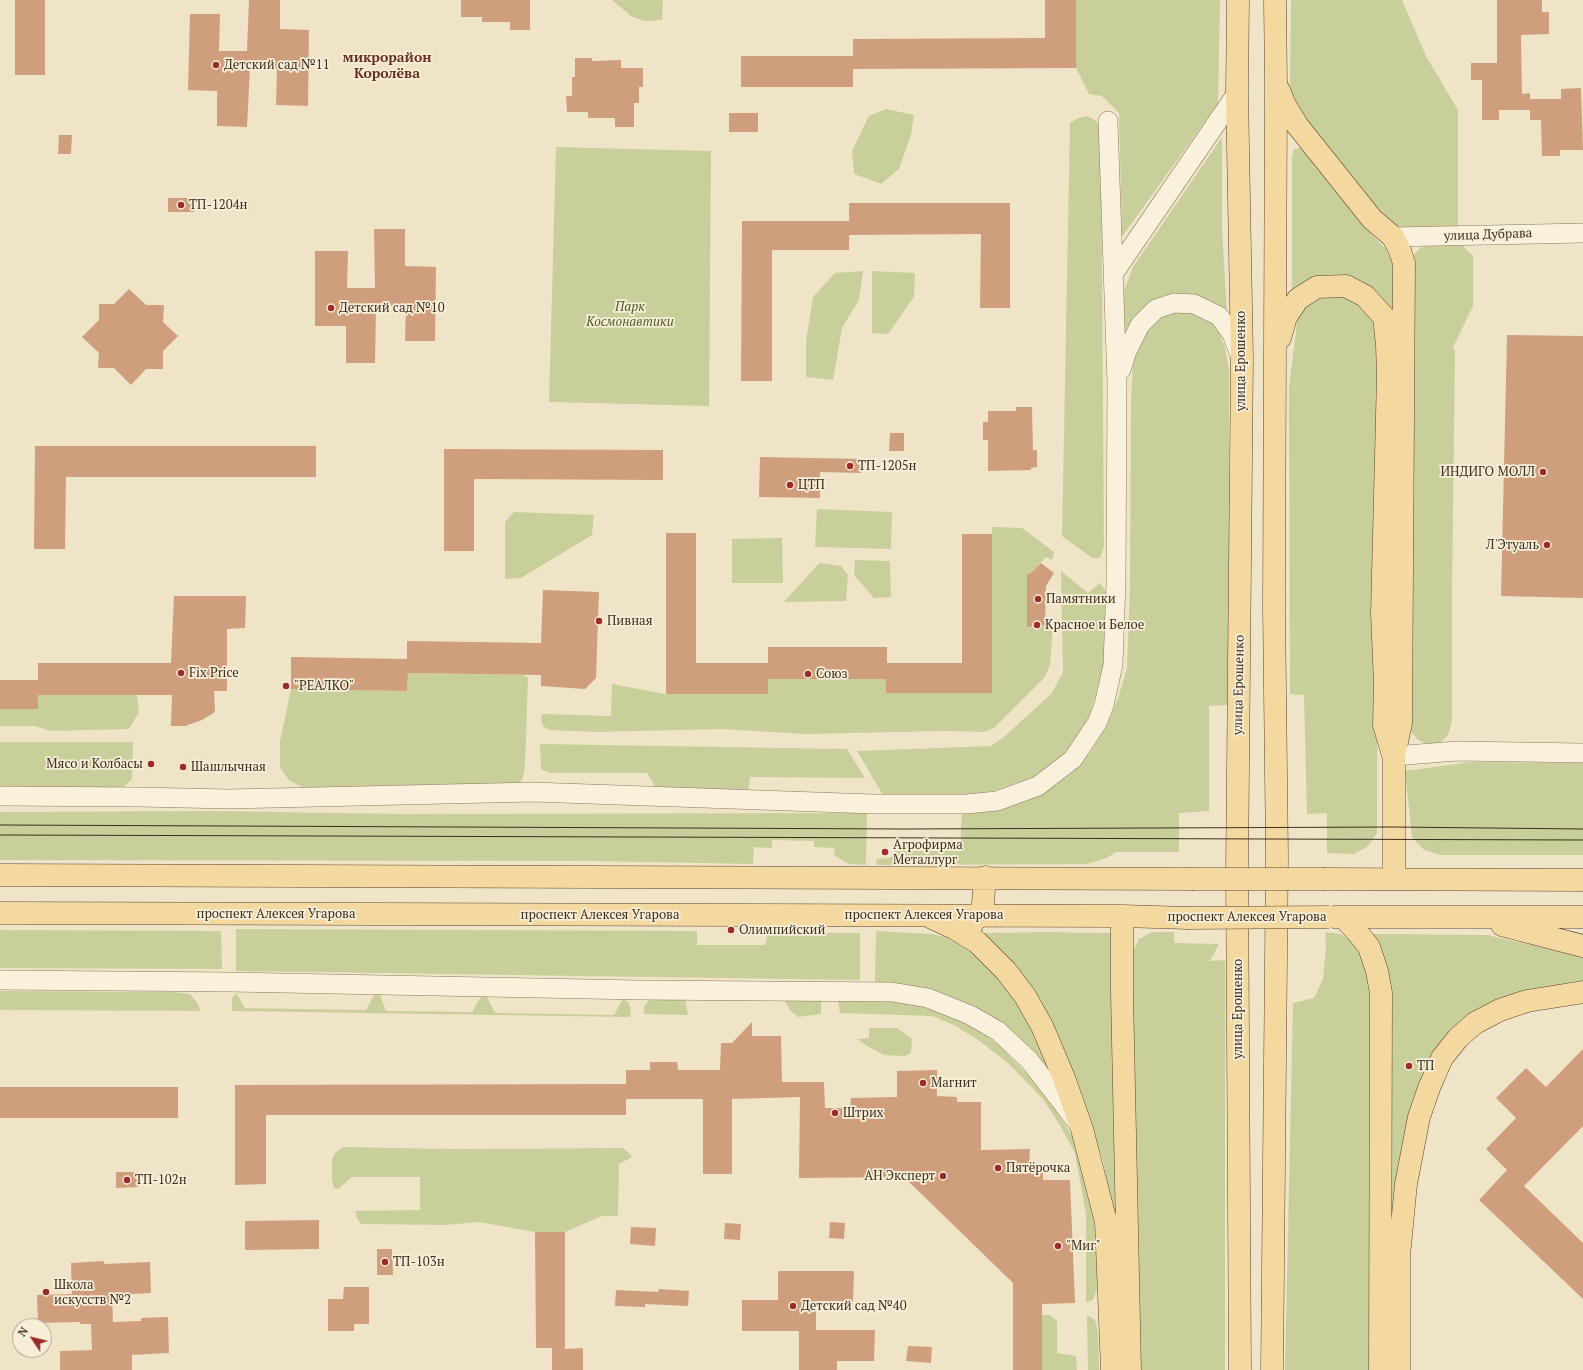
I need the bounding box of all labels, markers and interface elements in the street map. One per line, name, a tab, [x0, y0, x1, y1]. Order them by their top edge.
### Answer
district label: микрорайон Королёва	[342, 50, 432, 82]
place label: Детский сад №11	[224, 57, 330, 73]
marker: Детский сад №11	[211, 60, 221, 70]
place label: ТП-1204н	[189, 197, 248, 213]
marker: ТП-1204н	[176, 200, 186, 210]
street label: улица Дубрава	[1443, 226, 1533, 244]
park label: Парк Космонавтики	[586, 299, 674, 330]
place label: Детский сад №10	[339, 300, 445, 316]
marker: Детский сад №10	[326, 303, 336, 313]
street label: улица Ерошенко	[1233, 311, 1249, 411]
place label: ТП-1205н	[858, 458, 917, 474]
marker: ТП-1205н	[845, 461, 855, 471]
place label: ИНДИГО МОЛЛ	[1440, 464, 1535, 480]
marker: ИНДИГО МОЛЛ	[1538, 467, 1548, 477]
place label: ЦТП	[798, 477, 825, 493]
marker: ЦТП	[785, 480, 795, 490]
place label: Л'Этуаль	[1486, 537, 1539, 553]
marker: Л'Этуаль	[1542, 540, 1552, 550]
place label: Памятники	[1046, 591, 1116, 607]
marker: Памятники	[1033, 594, 1043, 604]
place label: Пивная	[607, 613, 653, 629]
marker: Пивная	[594, 616, 604, 626]
place label: Красное и Белое	[1045, 617, 1144, 633]
marker: Красное и Белое	[1032, 620, 1042, 630]
street label: улица Ерошенко	[1230, 635, 1248, 735]
place label: Fix Price	[189, 665, 239, 681]
place label: Союз	[816, 666, 848, 682]
marker: Fix Price	[176, 668, 186, 678]
marker: Союз	[803, 669, 813, 679]
place label: "РЕАЛКО"	[294, 678, 354, 694]
marker: "РЕАЛКО"	[281, 681, 291, 691]
place label: Мясо и Колбасы	[46, 756, 143, 772]
marker: Мясо и Колбасы	[146, 759, 156, 769]
place label: Шашлычная	[191, 759, 266, 775]
marker: Шашлычная	[178, 762, 188, 772]
place label: Агрофирма Металлург	[893, 837, 963, 868]
marker: Агрофирма Металлург	[880, 847, 890, 857]
street label: проспект Алексея Угарова	[196, 906, 356, 922]
street label: проспект Алексея Угарова	[520, 907, 680, 923]
street label: проспект Алексея Угарова	[844, 907, 1004, 923]
street label: проспект Алексея Угарова	[1167, 909, 1327, 925]
place label: Олимпийский	[739, 922, 826, 938]
marker: Олимпийский	[726, 925, 736, 935]
street label: улица Ерошенко	[1230, 959, 1246, 1059]
place label: ТП	[1417, 1058, 1434, 1074]
marker: ТП	[1404, 1061, 1414, 1071]
place label: Магнит	[931, 1075, 977, 1091]
marker: Магнит	[918, 1078, 928, 1088]
place label: Штрих	[843, 1105, 884, 1121]
marker: Штрих	[830, 1108, 840, 1118]
place label: Пятёрочка	[1006, 1160, 1070, 1176]
marker: Пятёрочка	[993, 1163, 1003, 1173]
place label: АН Эксперт	[864, 1168, 935, 1184]
marker: АН Эксперт	[938, 1171, 948, 1181]
place label: ТП-102н	[135, 1172, 187, 1188]
marker: ТП-102н	[122, 1175, 132, 1185]
place label: "Миг"	[1066, 1238, 1101, 1254]
marker: "Миг"	[1053, 1241, 1063, 1251]
place label: ТП-103н	[393, 1254, 445, 1270]
marker: ТП-103н	[380, 1257, 390, 1267]
place label: Школа искусств №2	[54, 1277, 131, 1308]
marker: Школа искусств №2	[41, 1287, 51, 1297]
place label: Детский сад №40	[801, 1298, 907, 1314]
marker: Детский сад №40	[788, 1301, 798, 1311]
north arrow	[12, 1318, 52, 1358]
text: N	[15, 1324, 31, 1339]

